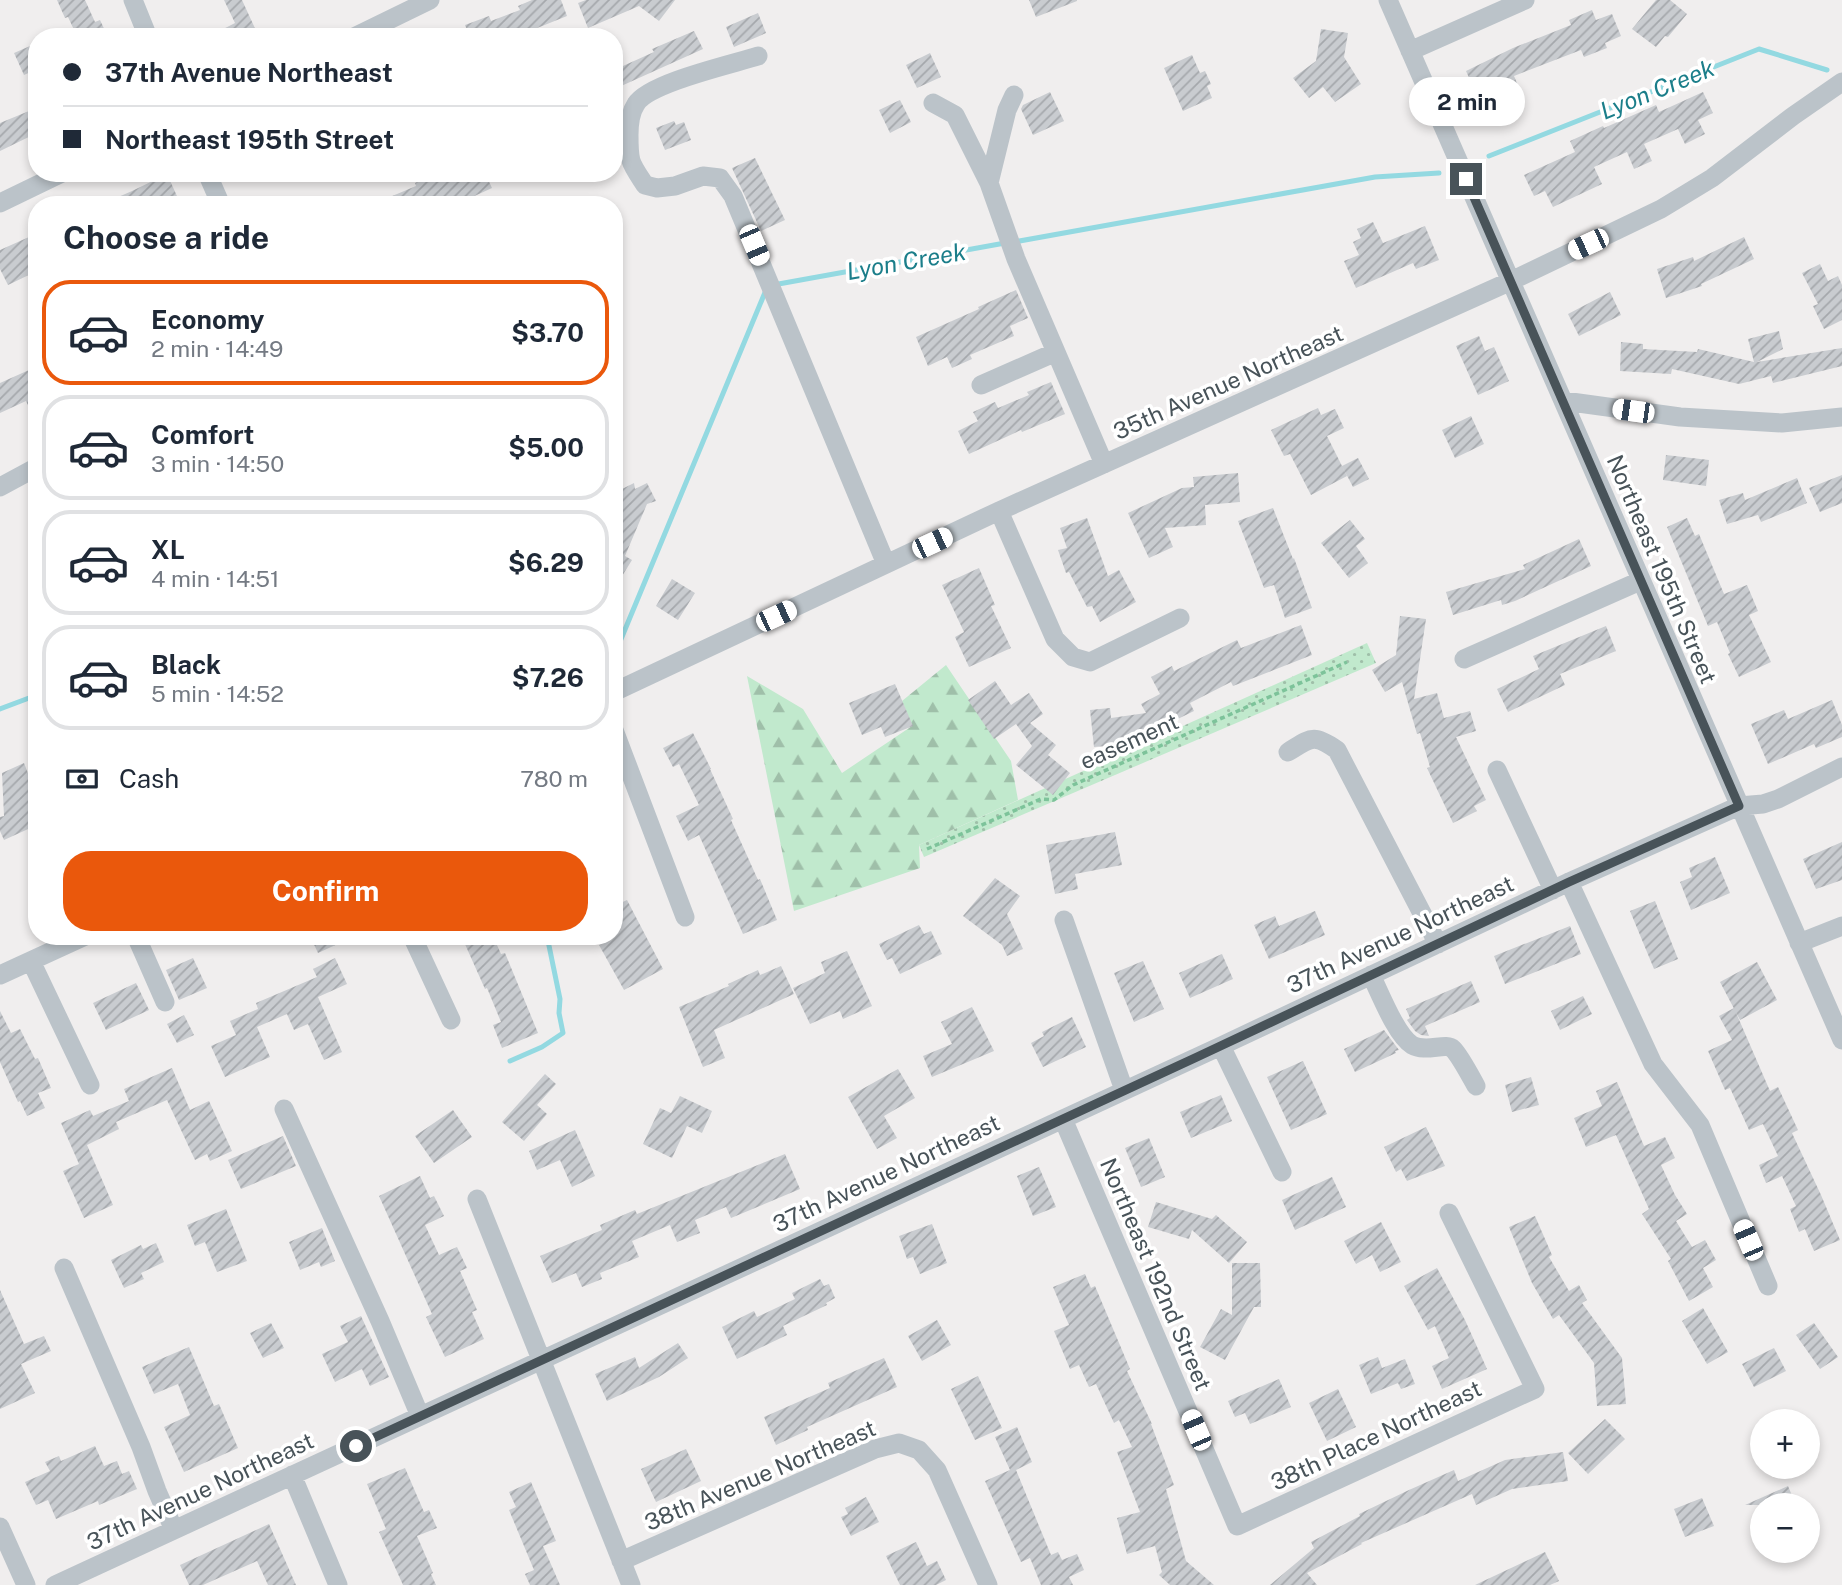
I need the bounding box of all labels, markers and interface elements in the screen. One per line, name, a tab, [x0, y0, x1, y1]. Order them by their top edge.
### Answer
water label: Lyon Creek	[1596, 53, 1718, 125]
text: 37th Avenue Northeast	[105, 57, 393, 88]
callout: 2 min	[1408, 78, 1524, 127]
text: 2 min	[1437, 88, 1497, 115]
text: Northeast 195th Street	[105, 124, 394, 155]
route end	[1450, 163, 1482, 195]
text: Choose a ride	[63, 219, 269, 256]
car	[737, 222, 772, 268]
car	[1565, 226, 1612, 262]
water label: Lyon Creek	[844, 237, 968, 285]
icon: car	[67, 301, 130, 364]
text: Economy	[151, 304, 264, 335]
text: $3.70	[511, 317, 584, 348]
street label: 35th Avenue Northeast	[1109, 319, 1347, 445]
text: 2 min · 14:49	[151, 335, 283, 362]
car	[1611, 398, 1656, 424]
icon: car	[67, 416, 130, 479]
text: Comfort	[151, 419, 254, 450]
text: $5.00	[508, 432, 584, 463]
text: 3 min · 14:50	[151, 450, 284, 477]
street label: Northeast 195th Street	[1602, 451, 1722, 687]
car	[909, 525, 956, 561]
icon: car	[67, 531, 130, 594]
text: XL	[151, 534, 185, 565]
text: $6.29	[508, 547, 584, 578]
text: 4 min · 14:51	[151, 565, 279, 592]
car	[753, 598, 800, 634]
icon: car	[67, 646, 130, 709]
text: Black	[151, 649, 221, 680]
text: $7.26	[512, 662, 584, 693]
text: 5 min · 14:52	[151, 680, 284, 707]
street label: easement	[1076, 707, 1182, 775]
icon: cash	[63, 760, 101, 798]
text: Cash	[119, 763, 179, 794]
text: 780 m	[520, 765, 588, 792]
button: Confirm	[63, 851, 588, 931]
street label: 37th Avenue Northeast	[1282, 870, 1518, 998]
street label: 37th Avenue Northeast	[768, 1109, 1004, 1237]
street label: Northeast 192nd Street	[1095, 1154, 1217, 1394]
car	[1731, 1217, 1766, 1263]
street label: 38th Place Northeast	[1267, 1374, 1485, 1496]
car	[1179, 1407, 1214, 1453]
map controls	[1750, 1409, 1820, 1563]
button: +	[1750, 1409, 1820, 1479]
street label: 38th Avenue Northeast	[640, 1414, 880, 1536]
street label: 37th Avenue Northeast	[82, 1427, 318, 1555]
route start	[340, 1430, 372, 1462]
button: −	[1750, 1493, 1820, 1563]

